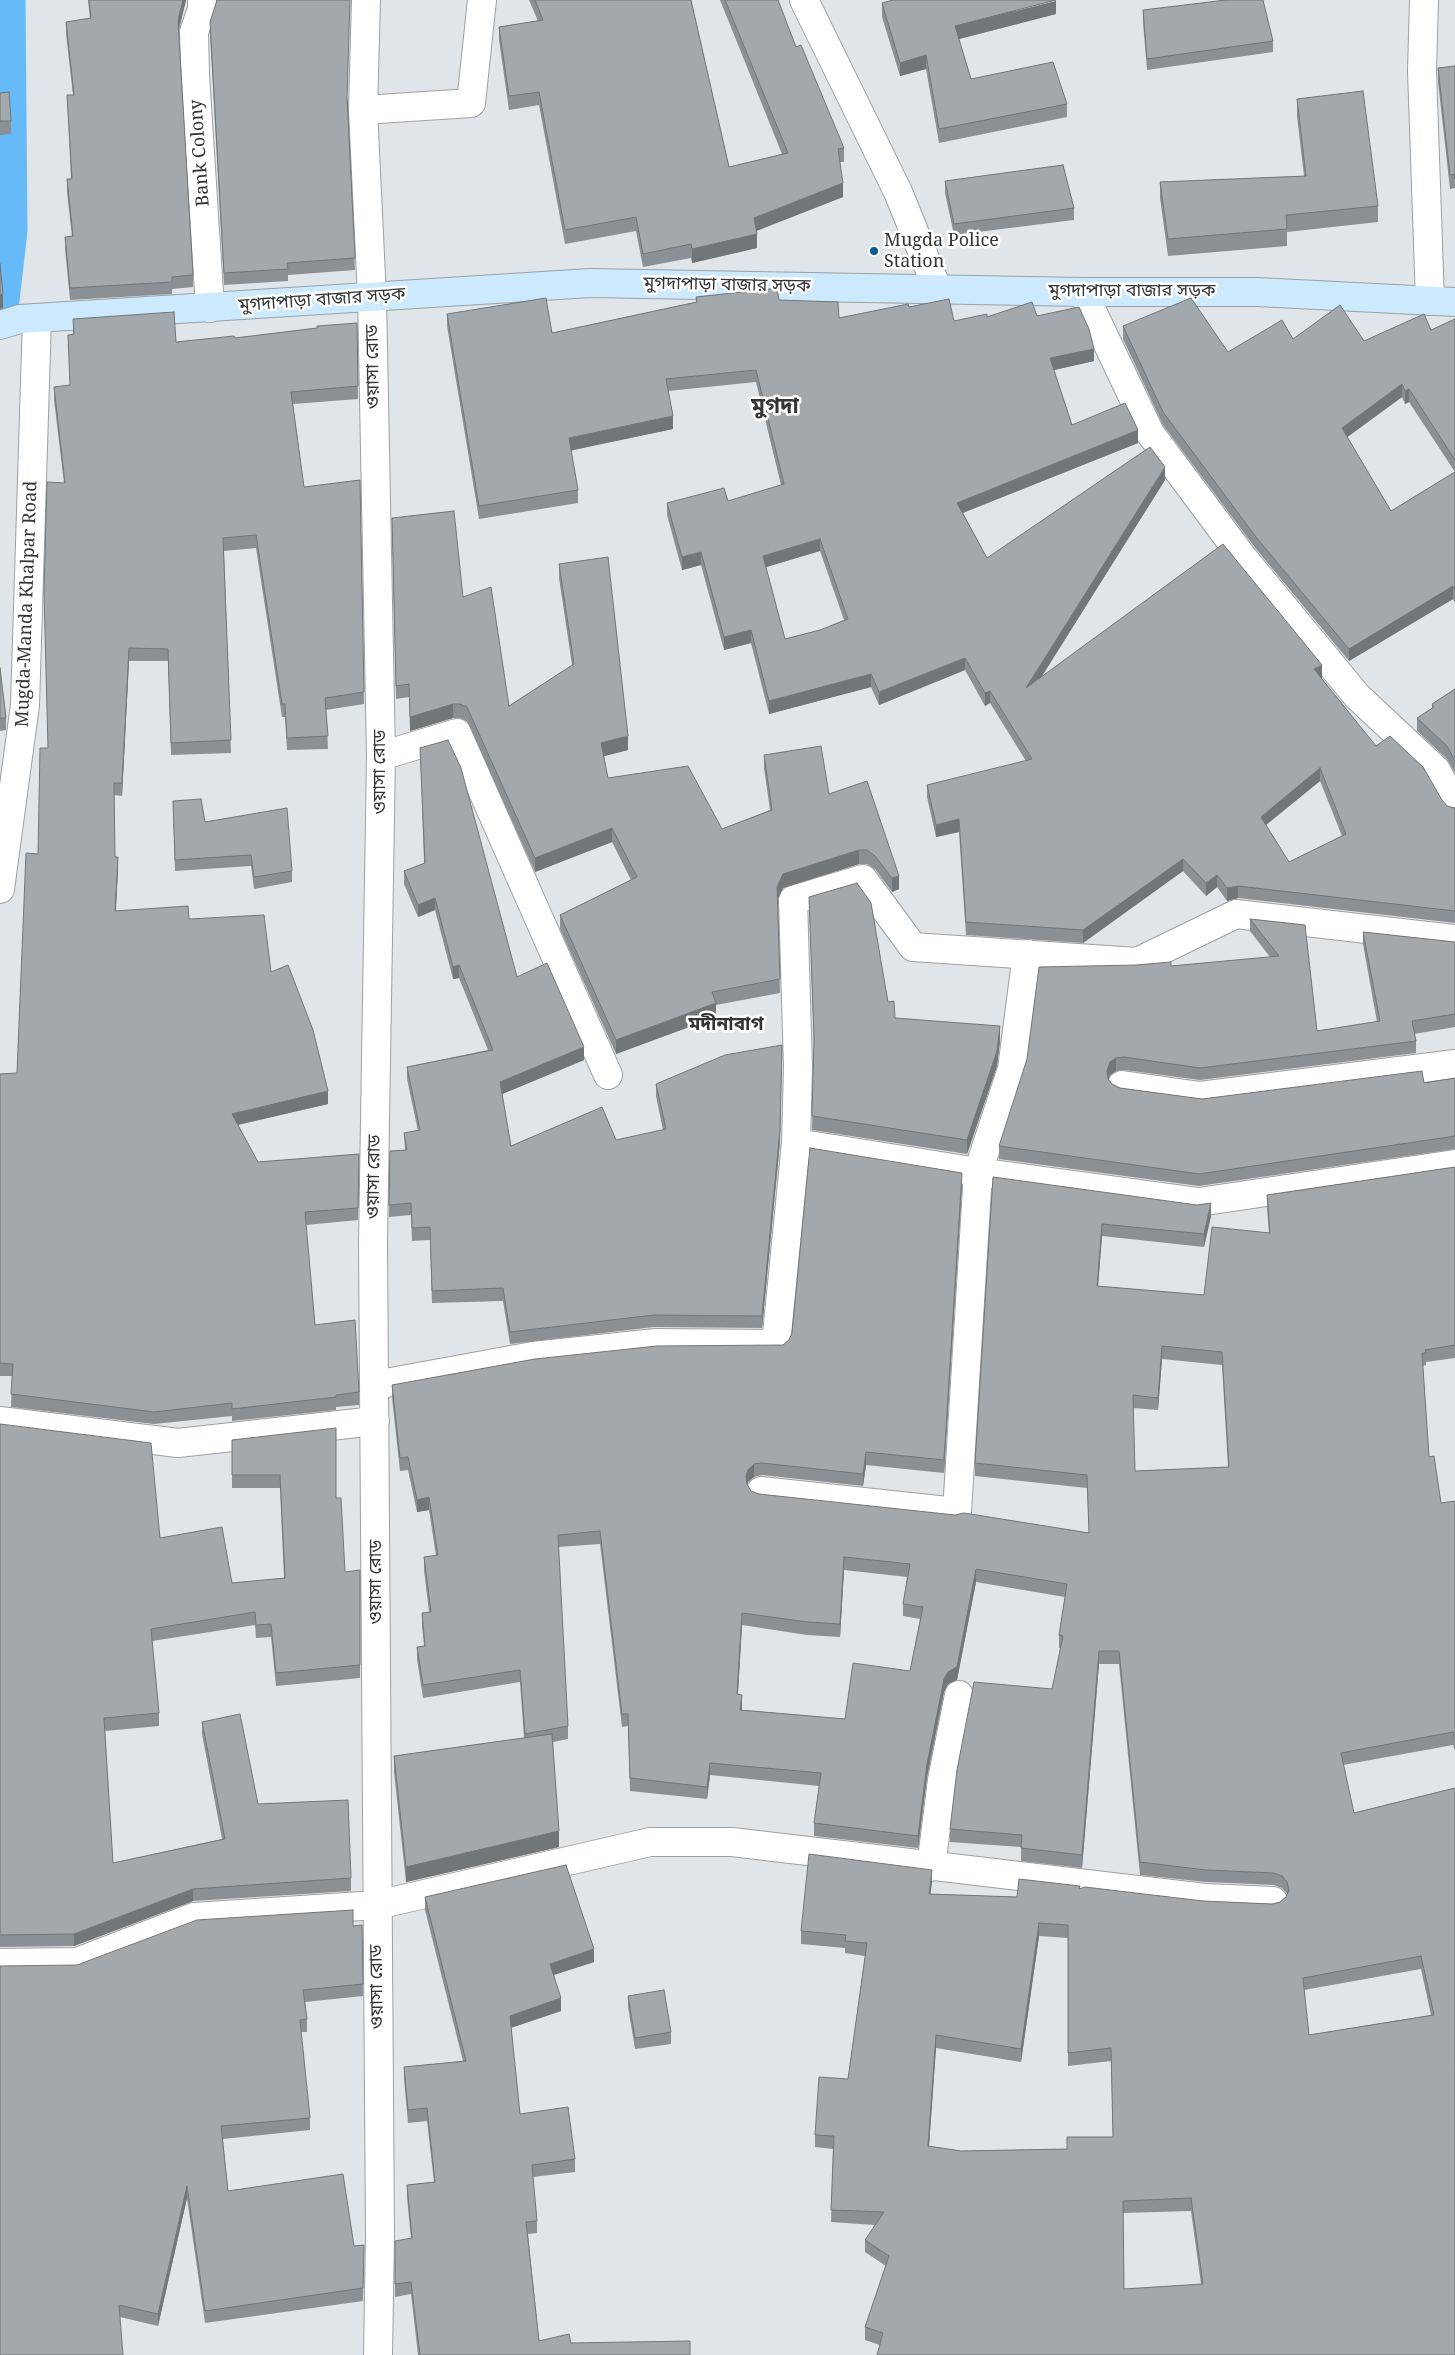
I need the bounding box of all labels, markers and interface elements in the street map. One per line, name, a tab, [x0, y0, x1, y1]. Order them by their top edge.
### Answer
street label: Bank Colony	[185, 99, 215, 207]
place label: Mugda Police Station	[884, 230, 999, 272]
marker: Mugda Police Station	[868, 245, 880, 257]
street label: মুগদাপাড়া বাজার সড়ক	[643, 273, 811, 297]
street label: মুগদাপাড়া বাজার সড়ক	[1048, 280, 1216, 302]
street label: মুগদাপাড়া বাজার সড়ক	[238, 283, 406, 317]
street label: ওয়াসা রোড	[361, 324, 385, 410]
district label: মুগদা	[751, 394, 799, 420]
street label: Mugda-Manda Khalpar Road	[12, 480, 42, 728]
street label: ওয়াসা রোড	[369, 730, 391, 814]
district label: মদীনাবাগ	[688, 1014, 764, 1036]
street label: ওয়াসা রোড	[362, 1134, 386, 1220]
street label: ওয়াসা রোড	[365, 1540, 387, 1624]
street label: ওয়াসা রোড	[365, 1944, 389, 2030]

